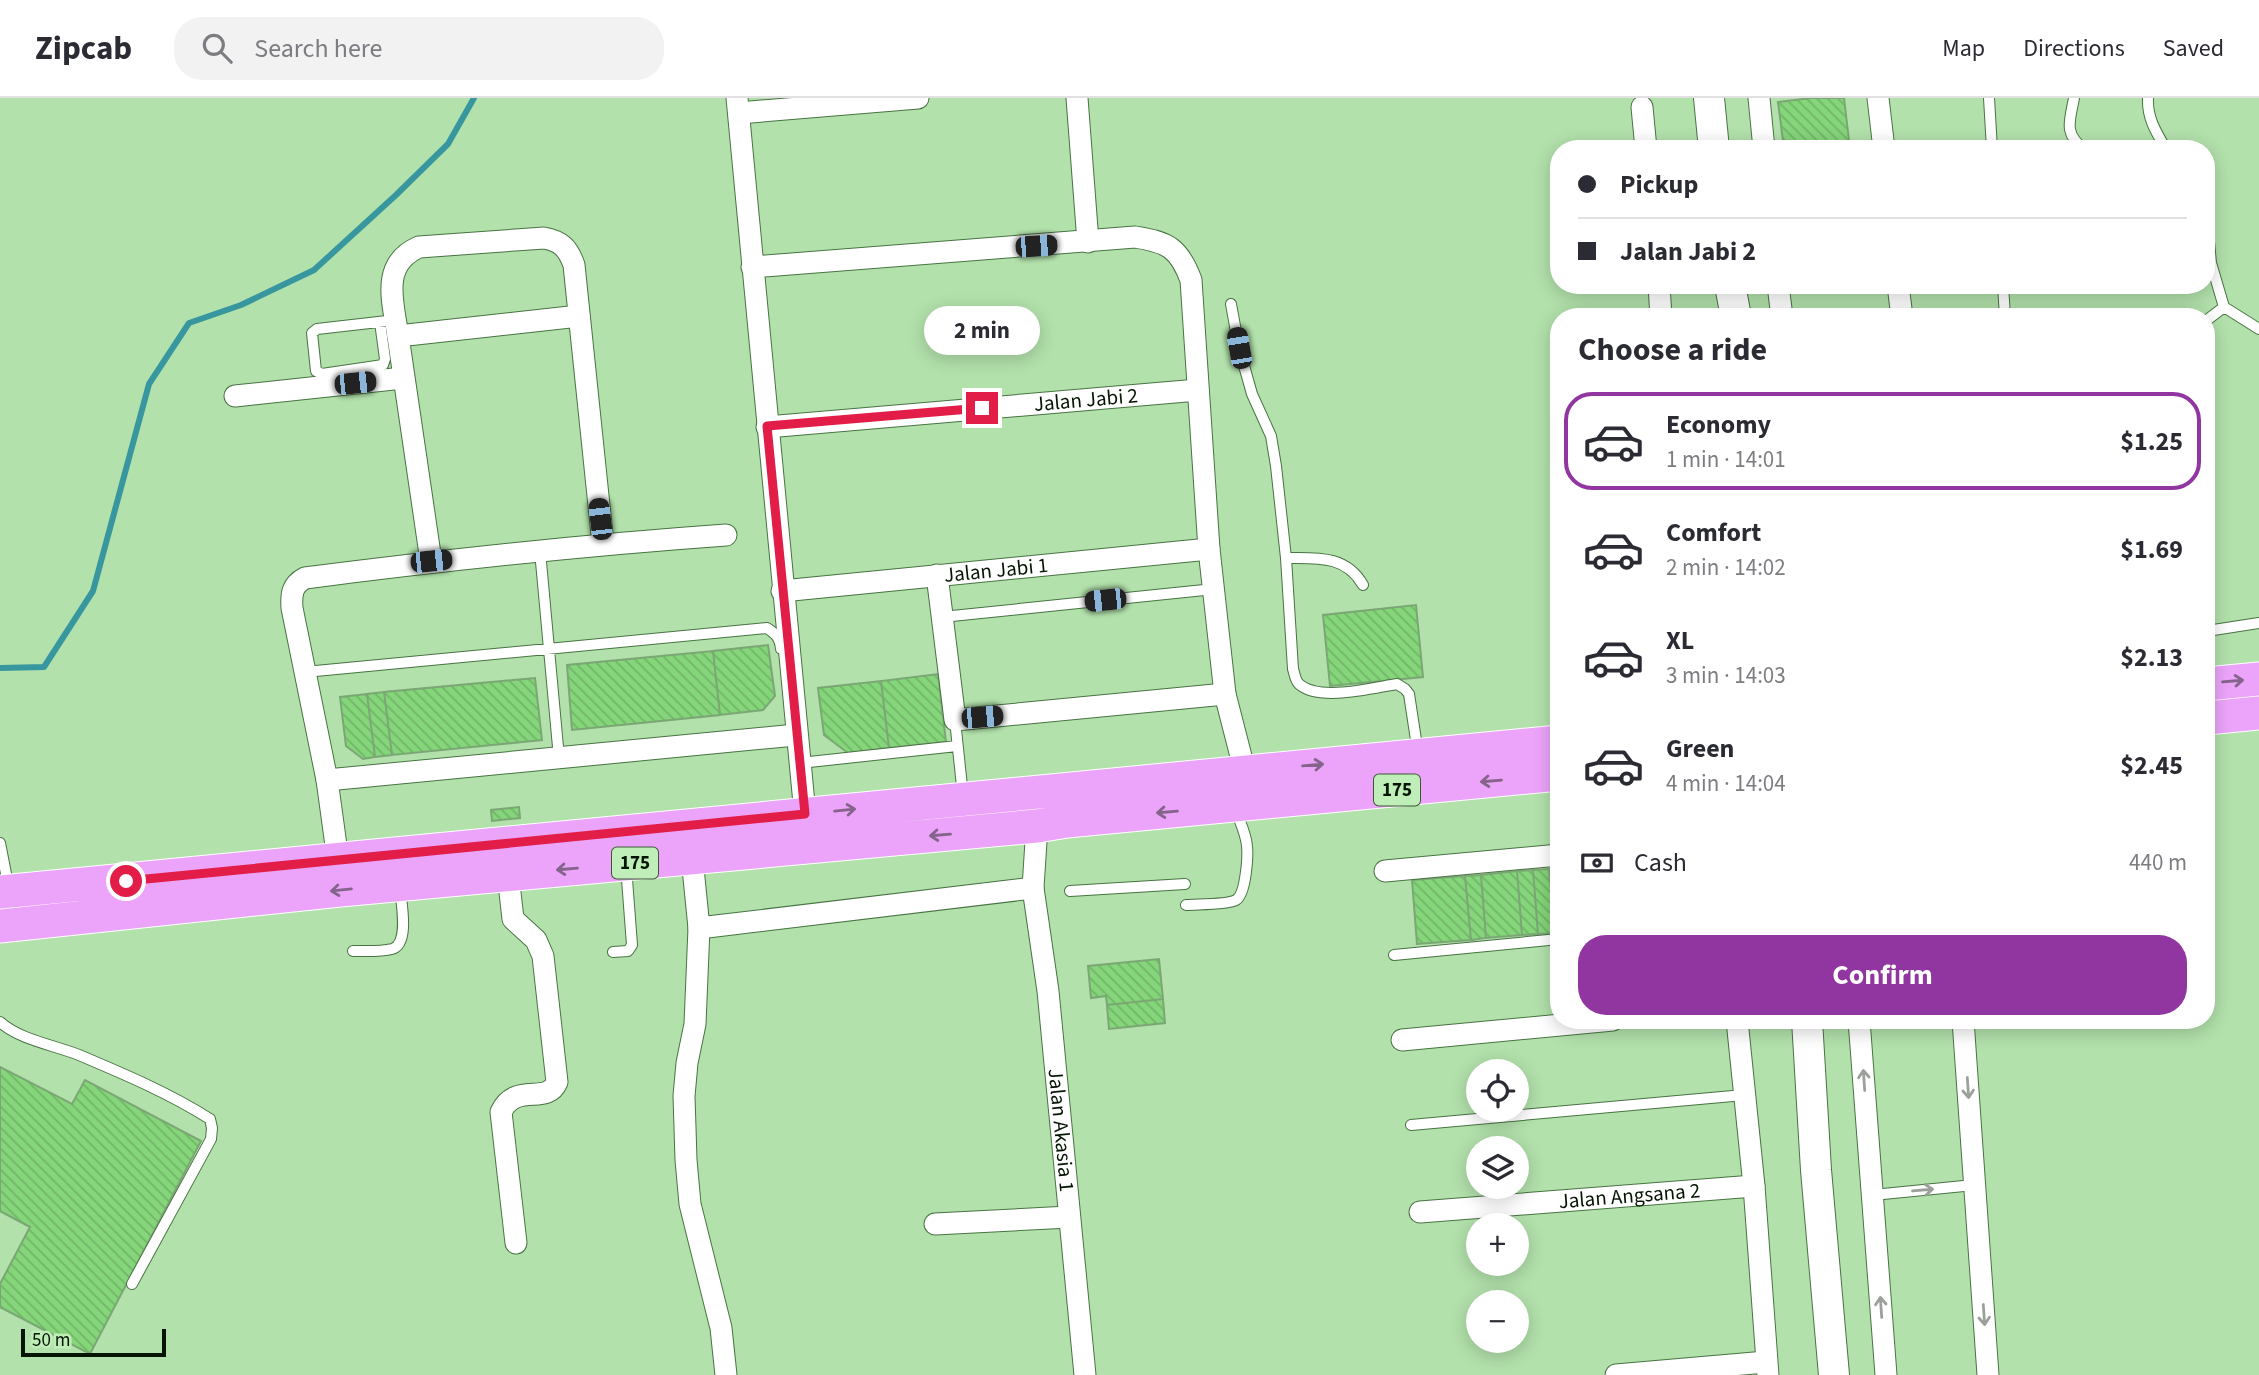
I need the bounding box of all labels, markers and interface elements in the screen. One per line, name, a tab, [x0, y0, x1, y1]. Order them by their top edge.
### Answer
search box	[174, 17, 664, 80]
text: Zipcab	[35, 25, 132, 72]
icon: search	[198, 29, 236, 67]
text: Search here	[254, 30, 382, 67]
text: Map	[1942, 31, 1985, 66]
text: Directions	[2023, 31, 2125, 66]
text: Saved	[2163, 31, 2224, 66]
text: Pickup	[1620, 166, 1698, 203]
text: Jalan Jabi 2	[1620, 233, 1756, 270]
car	[1015, 234, 1058, 258]
callout: 2 min	[924, 306, 1040, 356]
text: 2 min	[954, 314, 1010, 347]
car	[1226, 325, 1253, 371]
text: Choose a ride	[1578, 327, 1767, 373]
car	[334, 370, 377, 396]
street label: Jalan Jabi 2	[1033, 380, 1139, 419]
route end	[966, 392, 998, 424]
text: Economy	[1666, 406, 1771, 443]
icon: car	[1582, 410, 1645, 473]
text: $1.25	[2120, 423, 2183, 460]
text: 1 min · 14:01	[1666, 443, 1786, 476]
car	[588, 497, 613, 541]
text: Comfort	[1666, 514, 1761, 551]
icon: car	[1582, 518, 1645, 581]
text: $1.69	[2120, 531, 2183, 568]
car	[410, 548, 453, 574]
street label: Jalan Jabi 1	[943, 550, 1049, 590]
text: 2 min · 14:02	[1666, 551, 1786, 584]
car	[1084, 587, 1127, 613]
text: XL	[1666, 622, 1694, 659]
icon: car	[1582, 626, 1645, 689]
text: $2.13	[2120, 639, 2183, 676]
text: 3 min · 14:03	[1666, 659, 1786, 692]
one-way arrow	[2221, 675, 2244, 688]
car	[961, 705, 1004, 729]
text: Green	[1666, 730, 1734, 767]
icon: car	[1582, 734, 1645, 797]
text: $2.45	[2120, 747, 2183, 784]
one-way arrow	[1301, 759, 1324, 772]
text: 4 min · 14:04	[1666, 767, 1786, 800]
road number: 175	[1374, 775, 1420, 806]
one-way arrow	[1481, 775, 1503, 788]
one-way arrow	[833, 803, 856, 816]
one-way arrow	[1156, 806, 1178, 819]
one-way arrow	[930, 828, 952, 841]
icon: cash	[1578, 844, 1616, 882]
text: Cash	[1634, 844, 1687, 881]
text: 440 m	[2129, 846, 2187, 879]
road number: 175	[612, 848, 658, 878]
one-way arrow	[557, 863, 579, 876]
route start	[110, 865, 142, 897]
one-way arrow	[330, 884, 353, 897]
button: Confirm	[1578, 935, 2187, 1015]
map controls	[1466, 1059, 1529, 1353]
button: locate	[1466, 1059, 1529, 1122]
street label: Jalan Akasia 1	[1041, 1067, 1082, 1193]
one-way arrow	[1857, 1069, 1870, 1092]
one-way arrow	[1961, 1077, 1974, 1100]
button: layers	[1466, 1136, 1529, 1199]
street label: Jalan Angsana 2	[1557, 1175, 1701, 1216]
one-way arrow	[1911, 1183, 1934, 1196]
button: +	[1466, 1213, 1529, 1276]
button: −	[1466, 1290, 1529, 1353]
one-way arrow	[1874, 1296, 1887, 1319]
one-way arrow	[1978, 1304, 1991, 1326]
scale bar	[21, 1326, 166, 1358]
text: 50 m	[32, 1327, 70, 1354]

